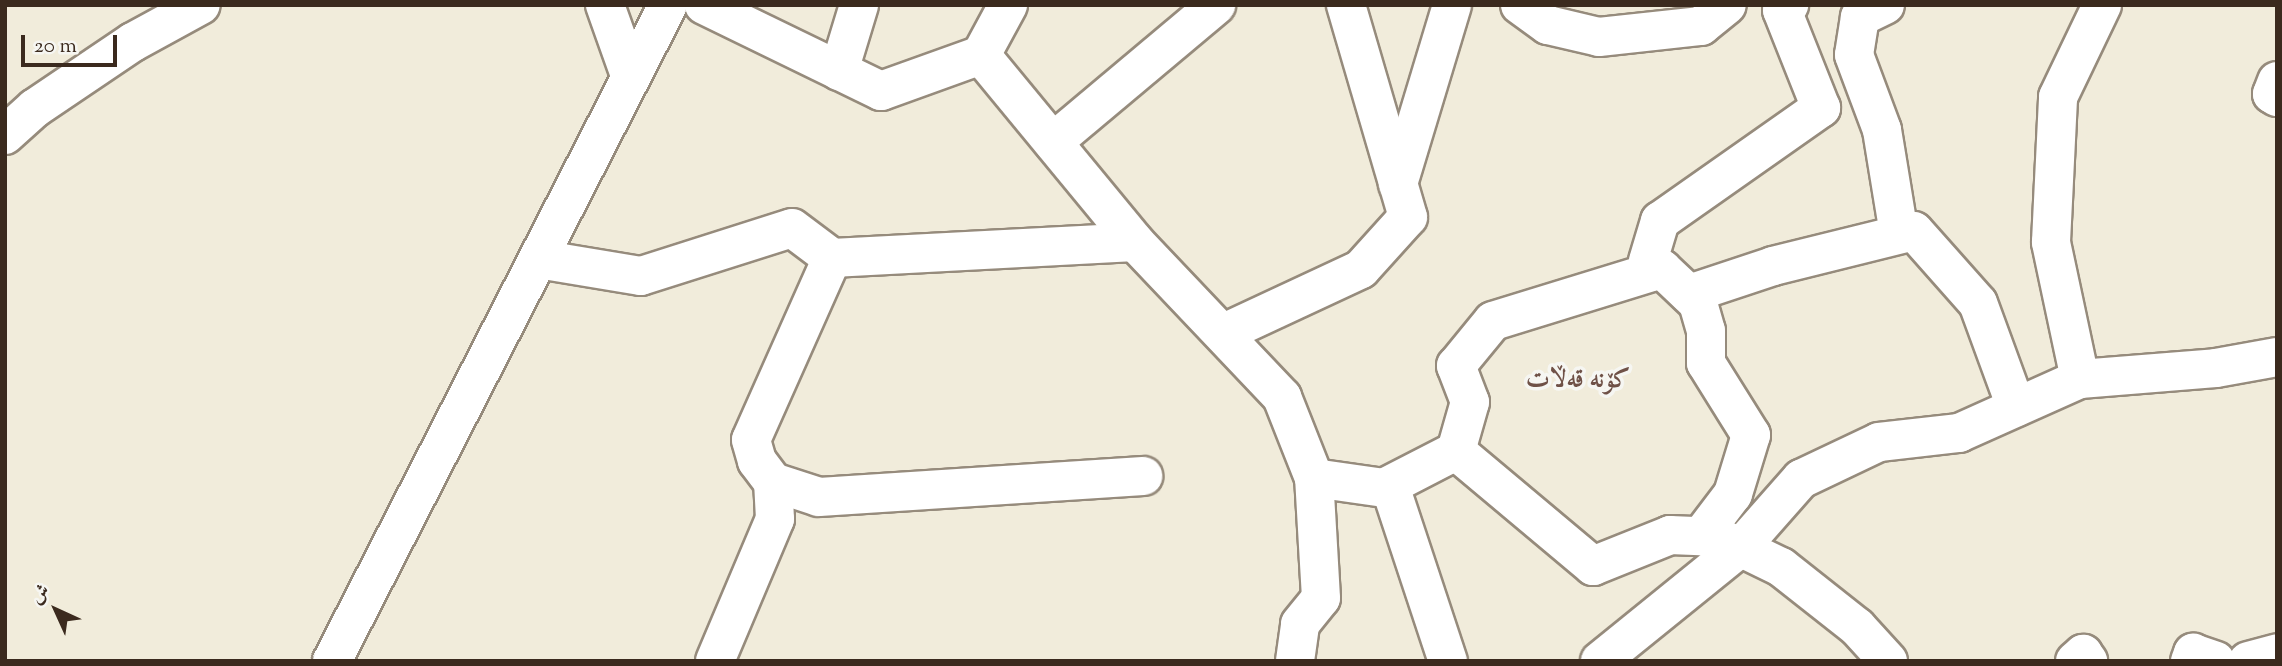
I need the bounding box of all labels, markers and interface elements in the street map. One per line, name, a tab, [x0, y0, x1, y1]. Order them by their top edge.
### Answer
scale bar	[24, 21, 121, 65]
text: 20 m	[34, 32, 77, 62]
district label: کۆنە قەڵات	[1526, 365, 1630, 397]
north arrow	[21, 575, 91, 645]
text: ش	[25, 579, 57, 611]

